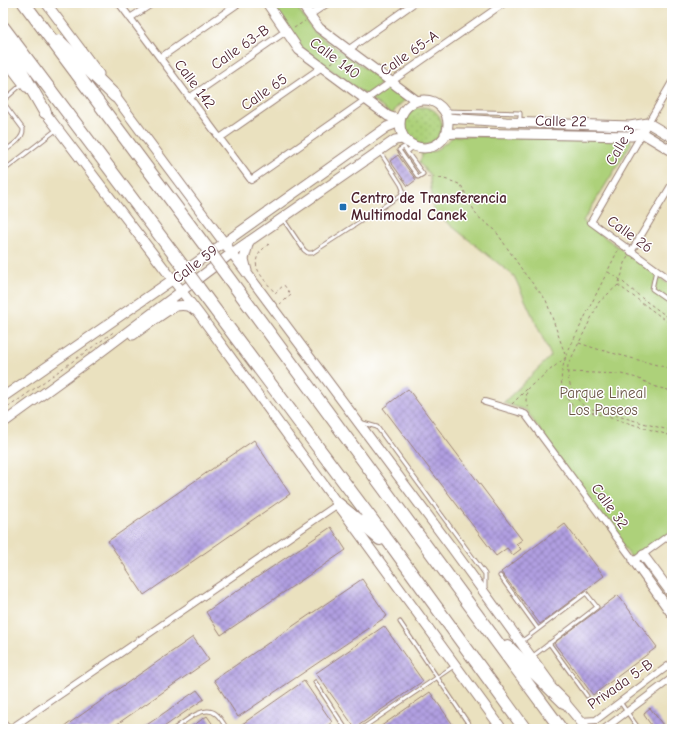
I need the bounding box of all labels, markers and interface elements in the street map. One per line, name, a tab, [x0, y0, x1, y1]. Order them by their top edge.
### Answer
street label: Calle 63-B	[207, 20, 273, 74]
street label: Calle 65-A	[376, 26, 442, 80]
street label: Calle 140	[306, 33, 364, 83]
street label: Calle 142	[171, 56, 219, 112]
street label: Calle 65	[237, 70, 291, 114]
street label: Calle 22	[535, 112, 587, 130]
street label: Calle 3	[601, 122, 639, 168]
place label: Centro de Transferencia Multimodal Canek	[351, 189, 507, 224]
marker: Centro de Transferencia Multimodal Canek	[338, 202, 348, 212]
street label: Calle 26	[604, 211, 656, 257]
street label: Calle 59	[169, 241, 221, 287]
park label: Parque Lineal Los Paseos	[560, 384, 646, 419]
street label: Calle 32	[588, 480, 632, 532]
street label: Privada 5-B	[584, 655, 656, 713]

